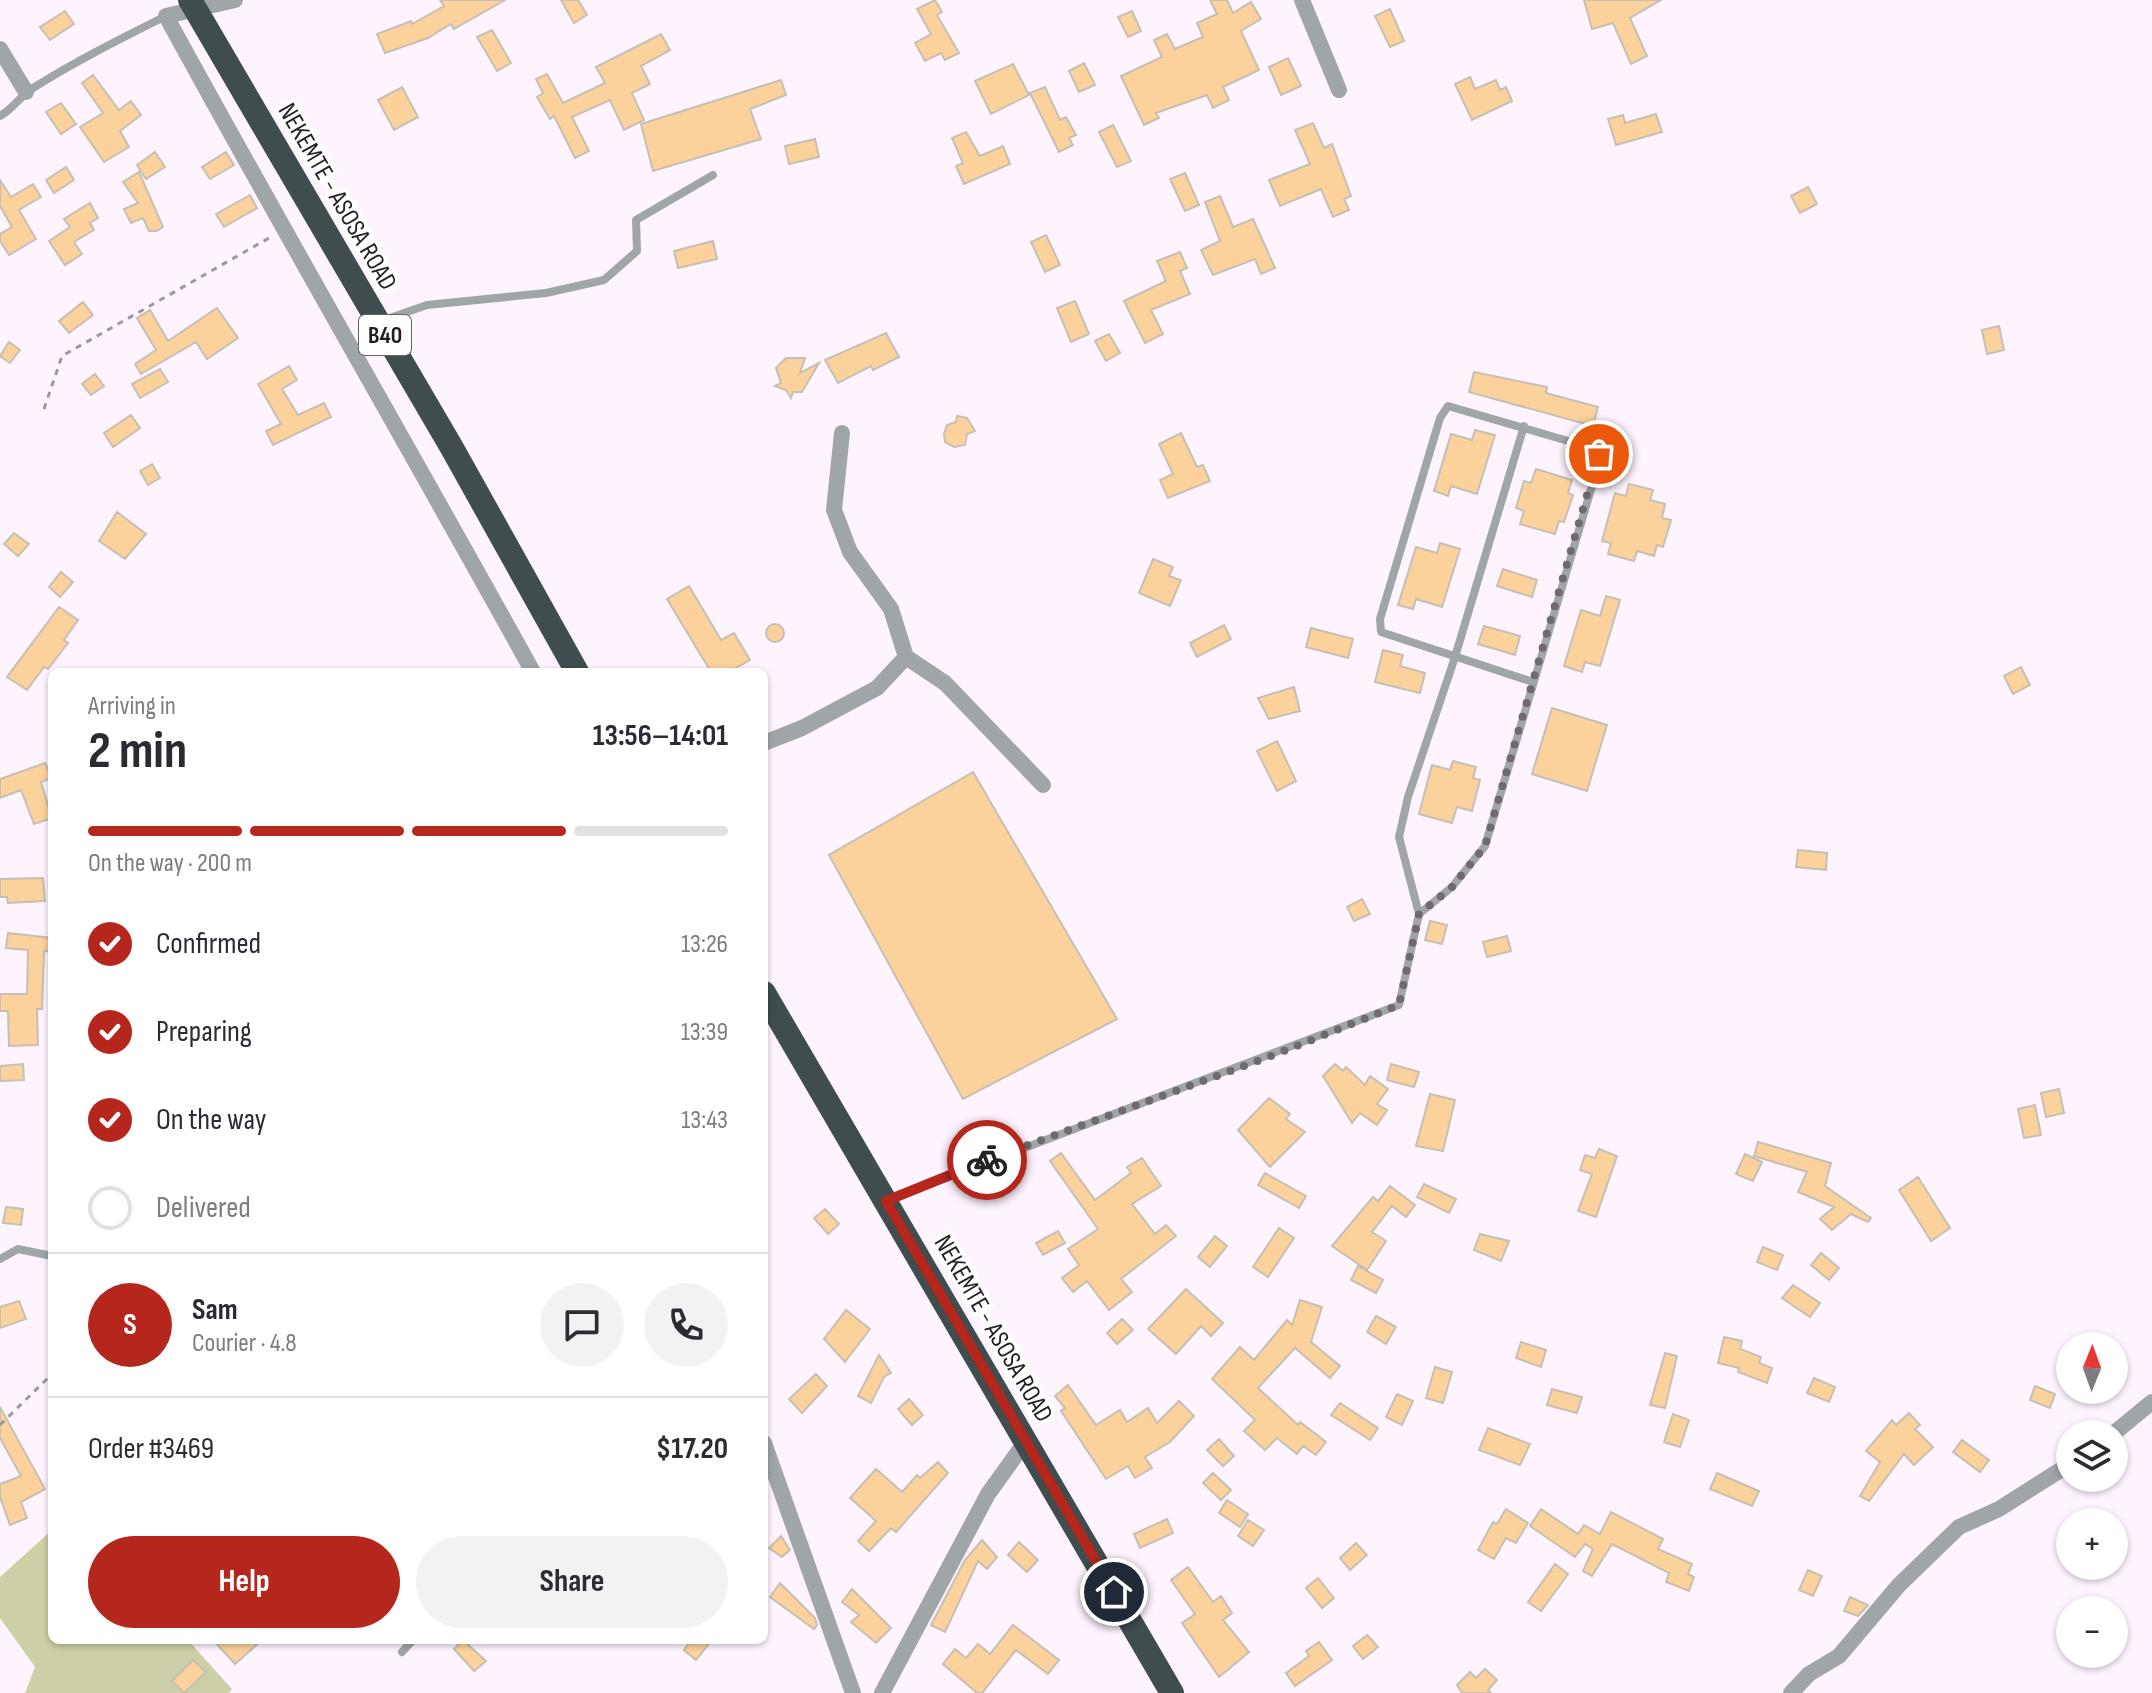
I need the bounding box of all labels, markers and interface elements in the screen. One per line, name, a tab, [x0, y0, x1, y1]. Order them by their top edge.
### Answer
street label: NEKEMTE - ASOSA ROAD	[271, 98, 403, 296]
road number: B40	[359, 315, 411, 355]
pin	[1565, 420, 1633, 488]
icon: bag	[1577, 432, 1621, 476]
text: Arriving in	[88, 691, 176, 722]
text: 13:56–14:01	[593, 718, 728, 754]
text: 2 min	[88, 720, 187, 783]
text: On the way · 200 m	[88, 848, 252, 879]
icon: check	[88, 922, 132, 966]
text: Confirmed	[156, 926, 261, 962]
text: 13:26	[681, 929, 728, 960]
icon: check	[88, 1010, 132, 1054]
text: Preparing	[156, 1014, 252, 1050]
text: 13:39	[681, 1017, 728, 1048]
icon: check	[88, 1098, 132, 1142]
text: On the way	[156, 1102, 266, 1138]
text: 13:43	[681, 1105, 728, 1136]
courier	[947, 1120, 1027, 1200]
icon: bike	[965, 1138, 1009, 1182]
text: Delivered	[156, 1190, 251, 1226]
street label: NEKEMTE - ASOSA ROAD	[927, 1230, 1059, 1428]
button: chat	[540, 1283, 624, 1367]
button: phone	[644, 1283, 728, 1367]
text: Sam	[192, 1292, 238, 1328]
text: S	[123, 1307, 137, 1343]
text: Courier · 4.8	[192, 1328, 297, 1359]
north arrow	[2056, 1332, 2128, 1404]
map controls	[2056, 1332, 2128, 1668]
button: layers	[2056, 1420, 2128, 1492]
text: Order #3469	[88, 1431, 214, 1467]
text: $17.20	[656, 1431, 728, 1467]
button: +	[2056, 1508, 2128, 1580]
button: Help	[88, 1536, 400, 1628]
button: Share	[416, 1536, 728, 1628]
pin	[1080, 1558, 1148, 1626]
icon: home	[1092, 1570, 1136, 1614]
button: −	[2056, 1596, 2128, 1668]

